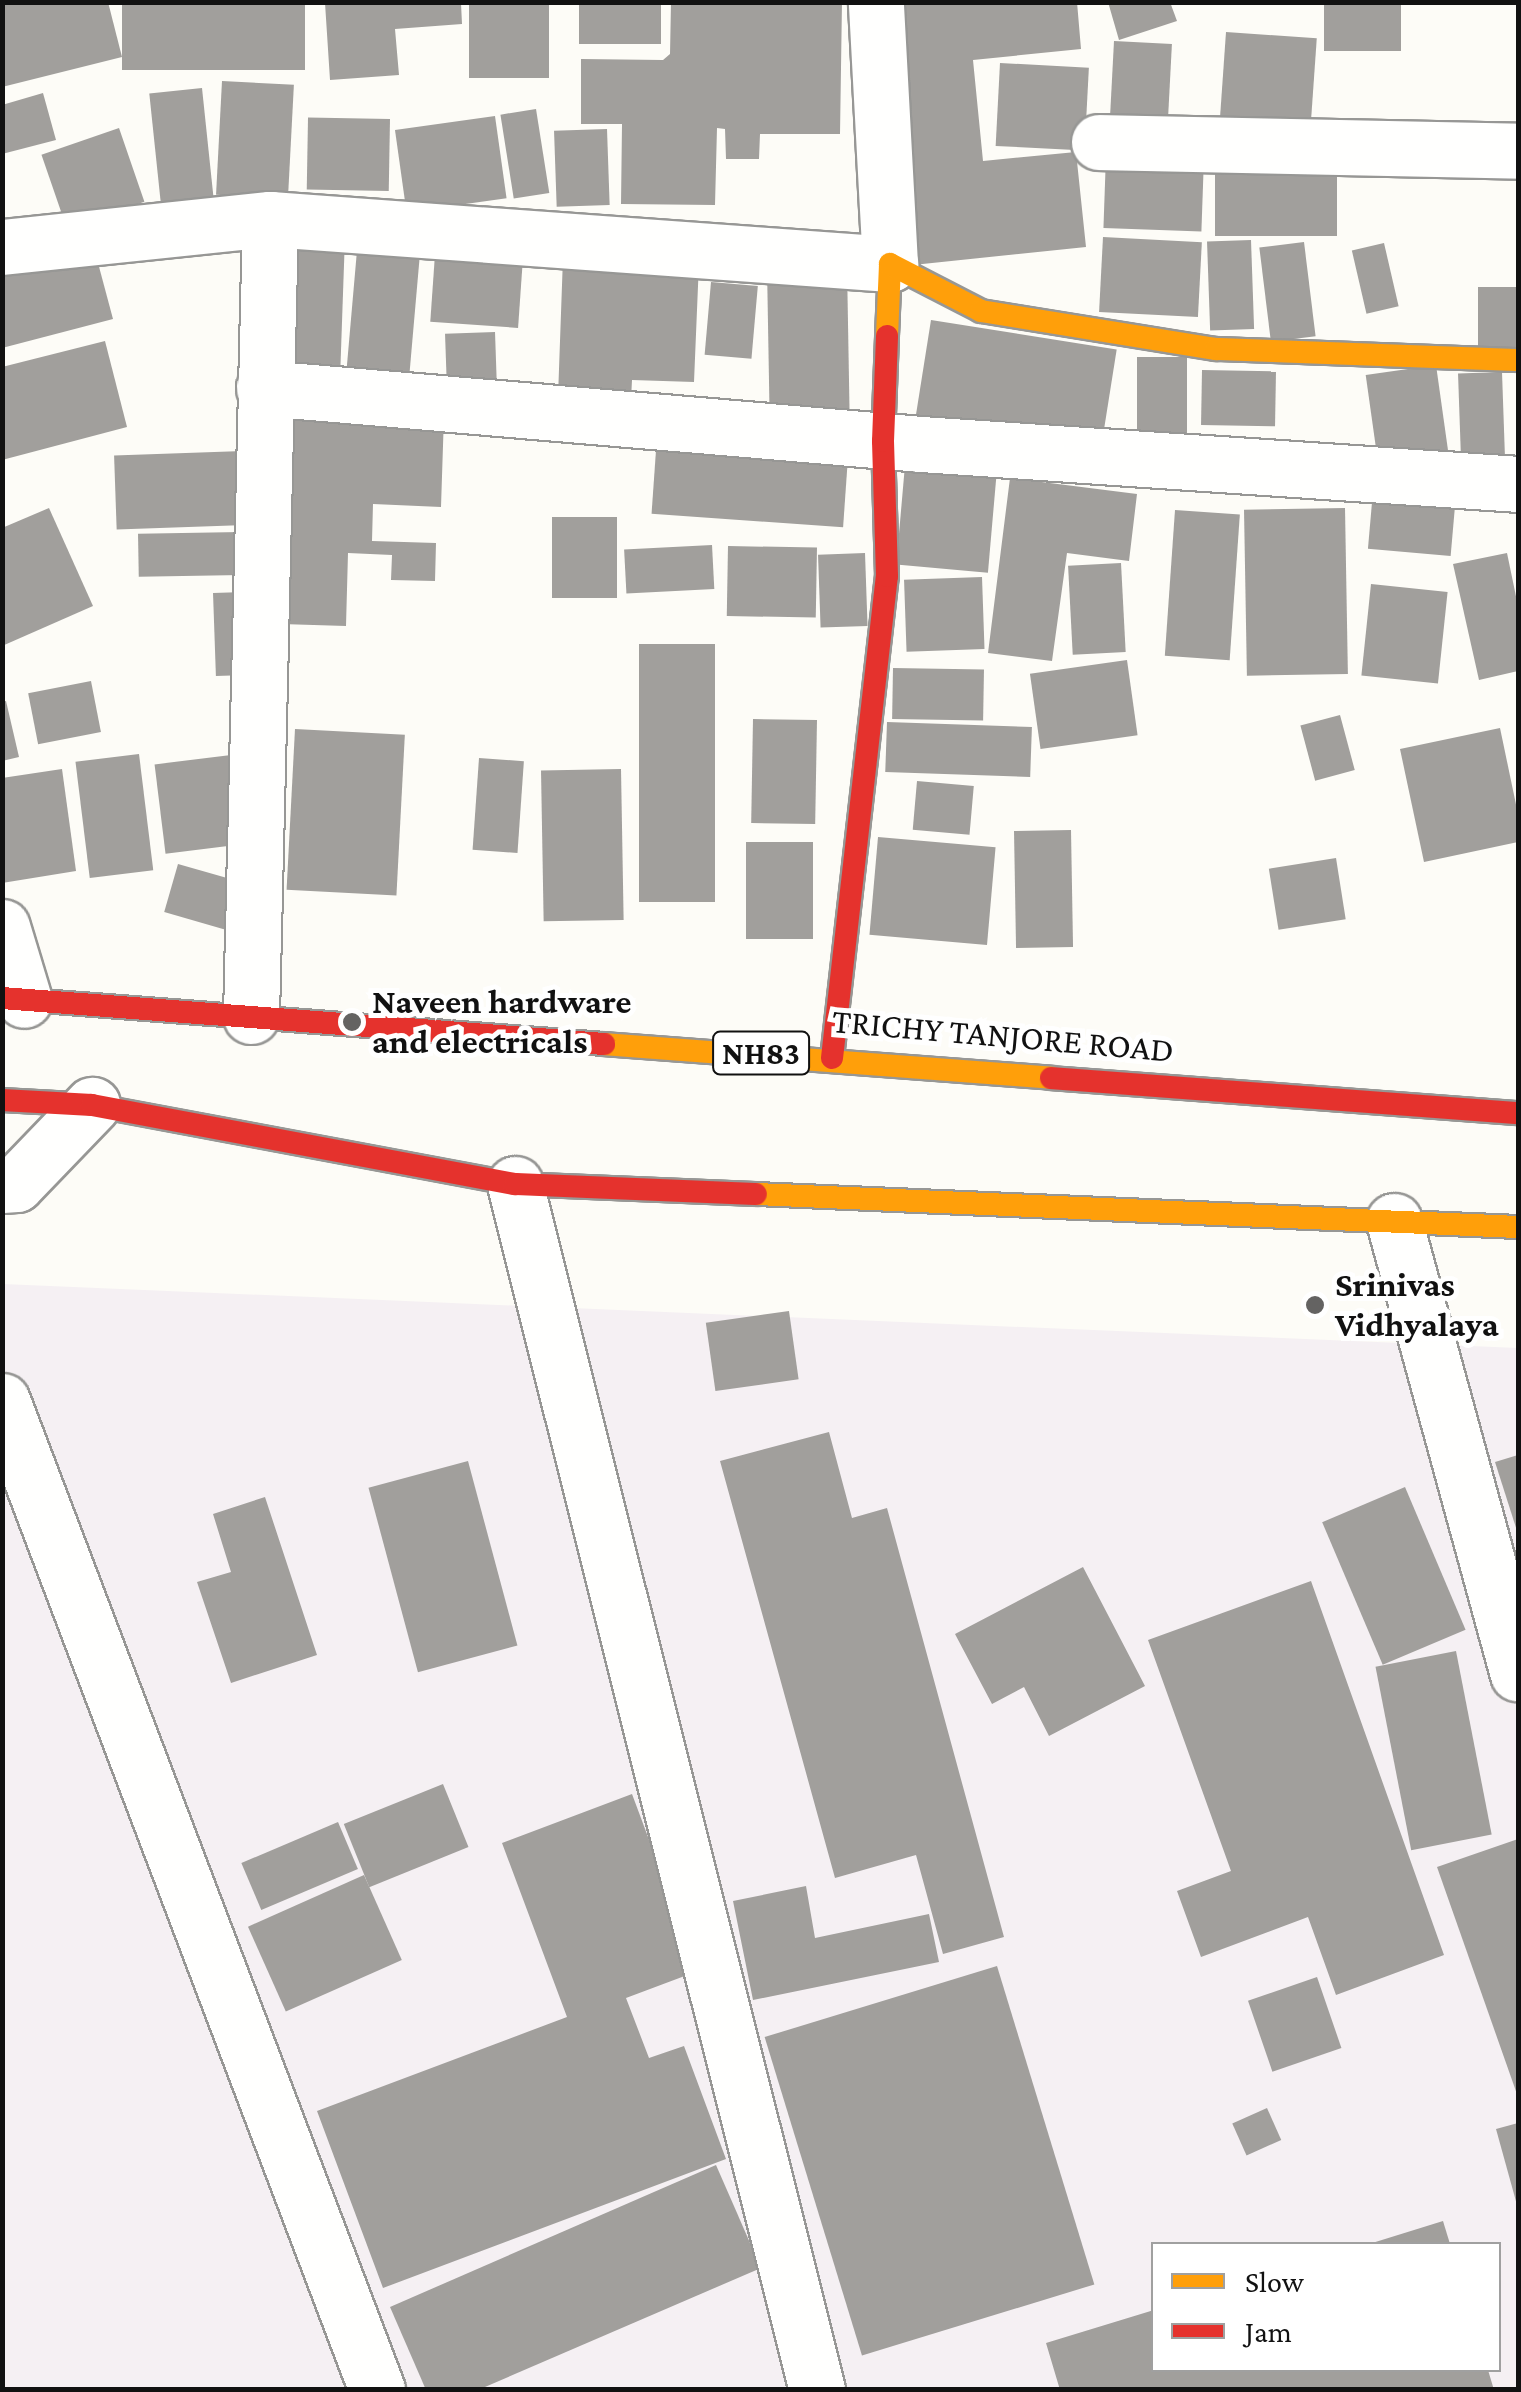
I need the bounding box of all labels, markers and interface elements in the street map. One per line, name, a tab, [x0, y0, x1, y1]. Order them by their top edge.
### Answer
place label: Naveen hardware and electricals	[372, 981, 631, 1063]
street label: TRICHY TANJORE ROAD	[830, 1000, 1176, 1072]
marker: Naveen hardware and electricals	[341, 1011, 363, 1033]
road number: NH83	[711, 1026, 811, 1080]
place label: Srinivas Vidhyalaya	[1335, 1264, 1499, 1346]
marker: Srinivas Vidhyalaya	[1304, 1294, 1326, 1316]
legend	[1151, 2242, 1501, 2372]
text: Slow	[1245, 2265, 1304, 2298]
text: Jam	[1245, 2315, 1292, 2348]

